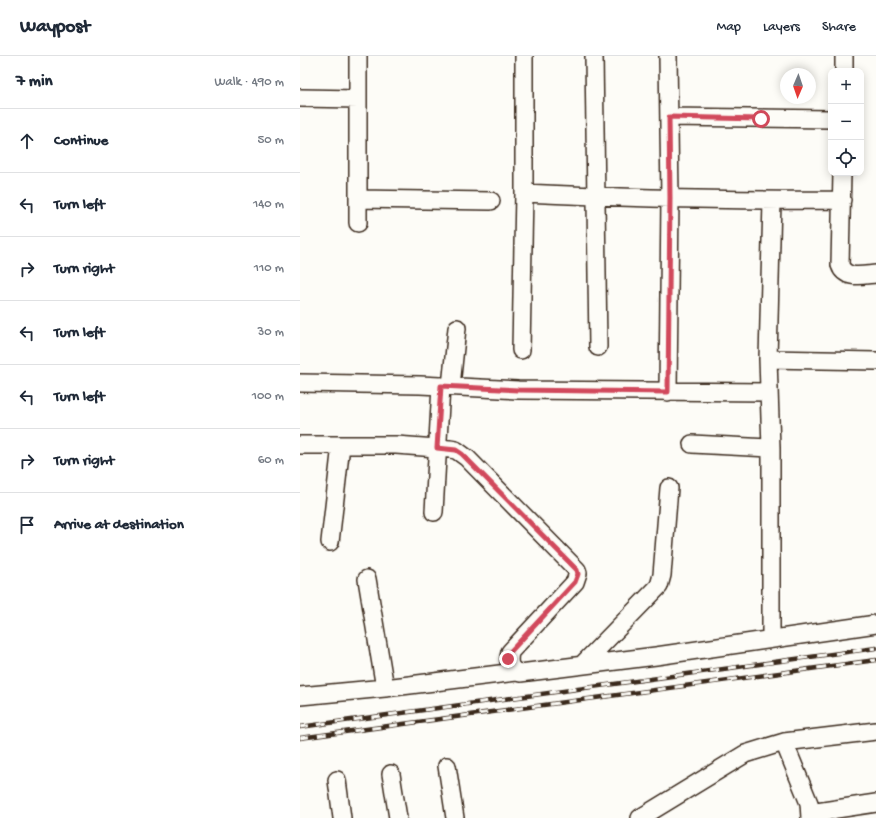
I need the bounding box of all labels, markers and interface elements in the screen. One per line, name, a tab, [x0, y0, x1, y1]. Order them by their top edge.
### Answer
text: Waypost	[20, 16, 90, 39]
text: Map	[717, 19, 741, 36]
text: Layers	[763, 19, 800, 36]
text: Share	[822, 19, 856, 36]
north arrow	[780, 68, 816, 104]
map controls	[828, 68, 864, 176]
button: +	[828, 68, 864, 104]
text: 7 min	[16, 72, 53, 92]
text: Walk · 490 m	[214, 75, 284, 90]
button: −	[828, 104, 864, 140]
route start	[752, 110, 770, 128]
icon: ahead	[16, 130, 38, 152]
text: Continue	[54, 132, 108, 150]
text: 50 m	[257, 133, 284, 148]
button: locate	[828, 140, 864, 176]
icon: left	[16, 194, 38, 216]
text: Turn left	[54, 196, 105, 214]
text: 140 m	[253, 197, 284, 212]
icon: right	[16, 258, 38, 280]
text: Turn right	[54, 260, 114, 278]
text: 110 m	[254, 261, 284, 276]
icon: left	[16, 322, 38, 344]
text: Turn left	[54, 324, 105, 342]
text: 30 m	[258, 325, 284, 340]
icon: left	[16, 386, 38, 408]
text: Turn left	[54, 388, 105, 406]
text: 100 m	[252, 389, 284, 404]
icon: right	[16, 450, 38, 472]
text: Turn right	[54, 452, 114, 470]
text: 60 m	[258, 453, 284, 468]
icon: arrive	[16, 514, 38, 536]
text: Arrive at destination	[54, 516, 184, 534]
route end	[499, 650, 517, 668]

